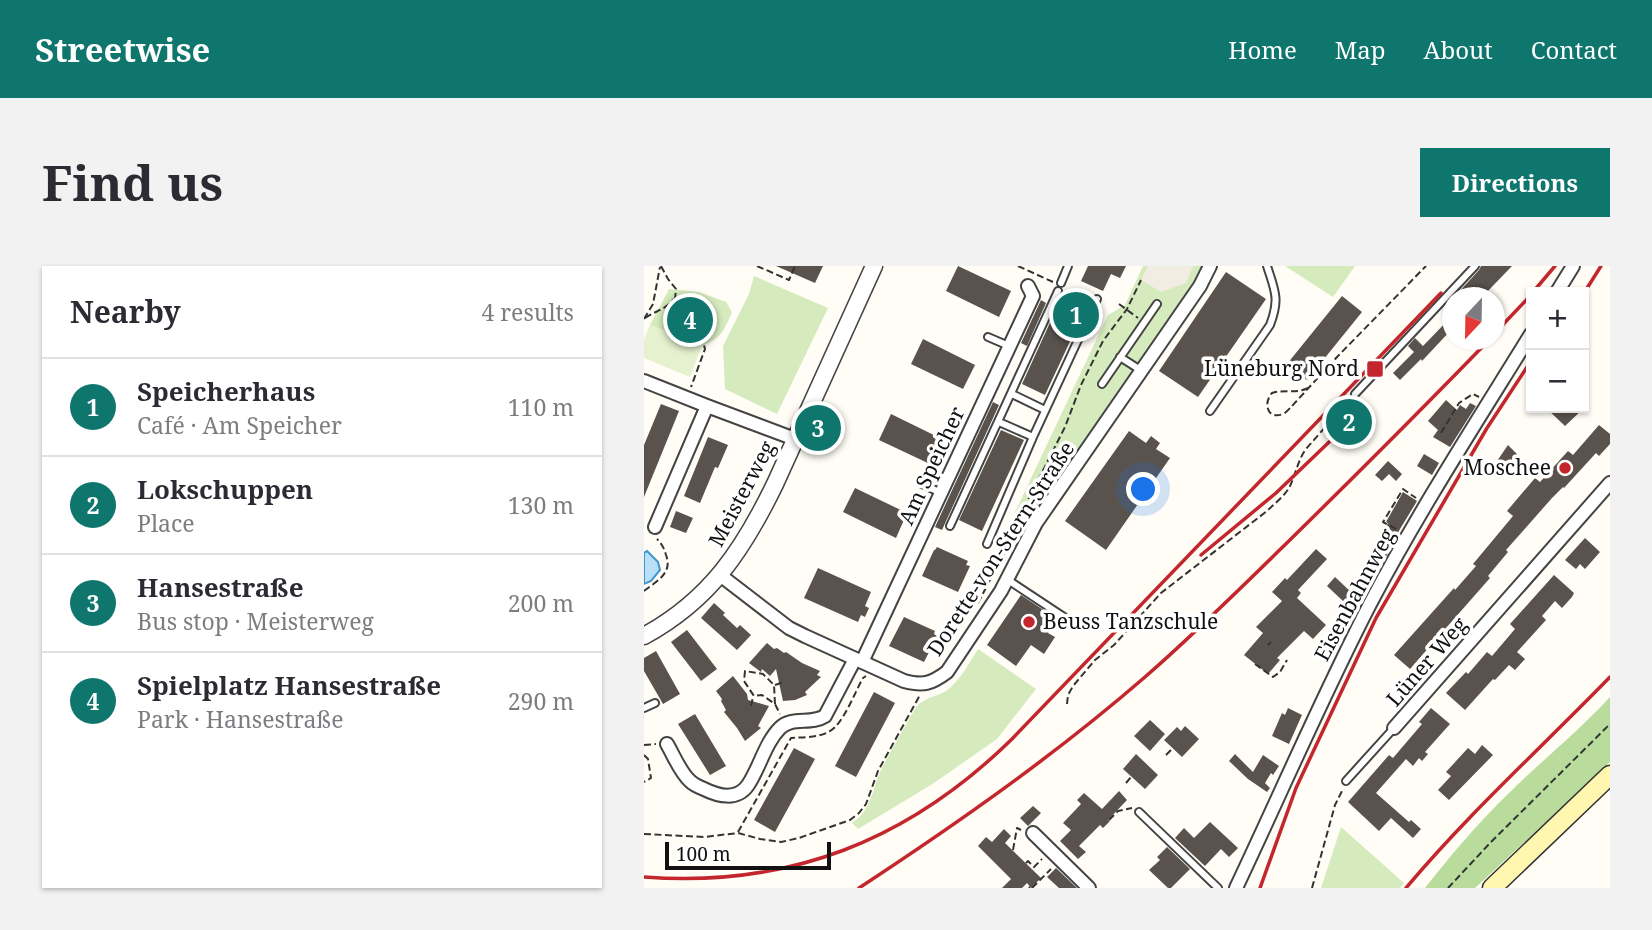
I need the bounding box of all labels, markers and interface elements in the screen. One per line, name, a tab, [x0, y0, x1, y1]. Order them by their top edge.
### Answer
text: Streetwise	[35, 27, 210, 72]
text: Home	[1228, 33, 1297, 66]
text: Map	[1335, 33, 1386, 66]
text: About	[1424, 33, 1493, 66]
text: Contact	[1531, 33, 1617, 66]
button: Directions	[1420, 148, 1610, 217]
text: Find us	[42, 149, 223, 215]
north arrow	[1442, 287, 1505, 350]
map controls	[1526, 287, 1589, 413]
button: +	[1526, 287, 1589, 350]
pin: 1	[1053, 289, 1099, 341]
text: Nearby	[70, 291, 181, 332]
pin: 4	[667, 294, 713, 346]
text: 4 results	[481, 296, 574, 328]
button: −	[1526, 350, 1589, 413]
place label: Lüneburg Nord	[1204, 354, 1359, 382]
marker: Lüneburg Nord	[1365, 359, 1385, 379]
text: Speicherhaus	[137, 373, 315, 409]
text: 1	[87, 391, 100, 423]
text: 110 m	[508, 391, 574, 423]
pin: 2	[1326, 396, 1372, 448]
pin: 3	[795, 402, 841, 454]
street label: Am Speicher	[892, 402, 971, 529]
text: Café · Am Speicher	[137, 409, 342, 441]
street label: Meisterweg	[701, 435, 781, 551]
street label: Dorette-von-Stern-Straße	[920, 436, 1080, 661]
place label: Moschee	[1464, 453, 1551, 481]
marker: Moschee	[1557, 460, 1573, 476]
text: Lokschuppen	[137, 471, 313, 507]
your location	[1126, 472, 1160, 506]
text: 2	[87, 489, 100, 521]
text: 130 m	[508, 489, 574, 521]
text: Place	[137, 507, 195, 539]
street label: Eisenbahnweg	[1307, 523, 1401, 666]
text: Hansestraße	[137, 569, 304, 605]
text: 3	[87, 587, 100, 619]
text: 200 m	[508, 587, 574, 619]
text: Bus stop · Meisterweg	[137, 605, 374, 637]
place label: Beuss Tanzschule	[1043, 607, 1218, 635]
street label: Lüner Weg	[1380, 610, 1473, 712]
marker: Beuss Tanzschule	[1021, 614, 1037, 630]
text: Spielplatz Hansestraße	[137, 667, 441, 703]
text: 4	[87, 685, 100, 717]
text: 290 m	[508, 685, 574, 717]
text: Park · Hansestraße	[137, 703, 344, 735]
scale bar	[665, 839, 831, 871]
text: 100 m	[676, 841, 731, 867]

